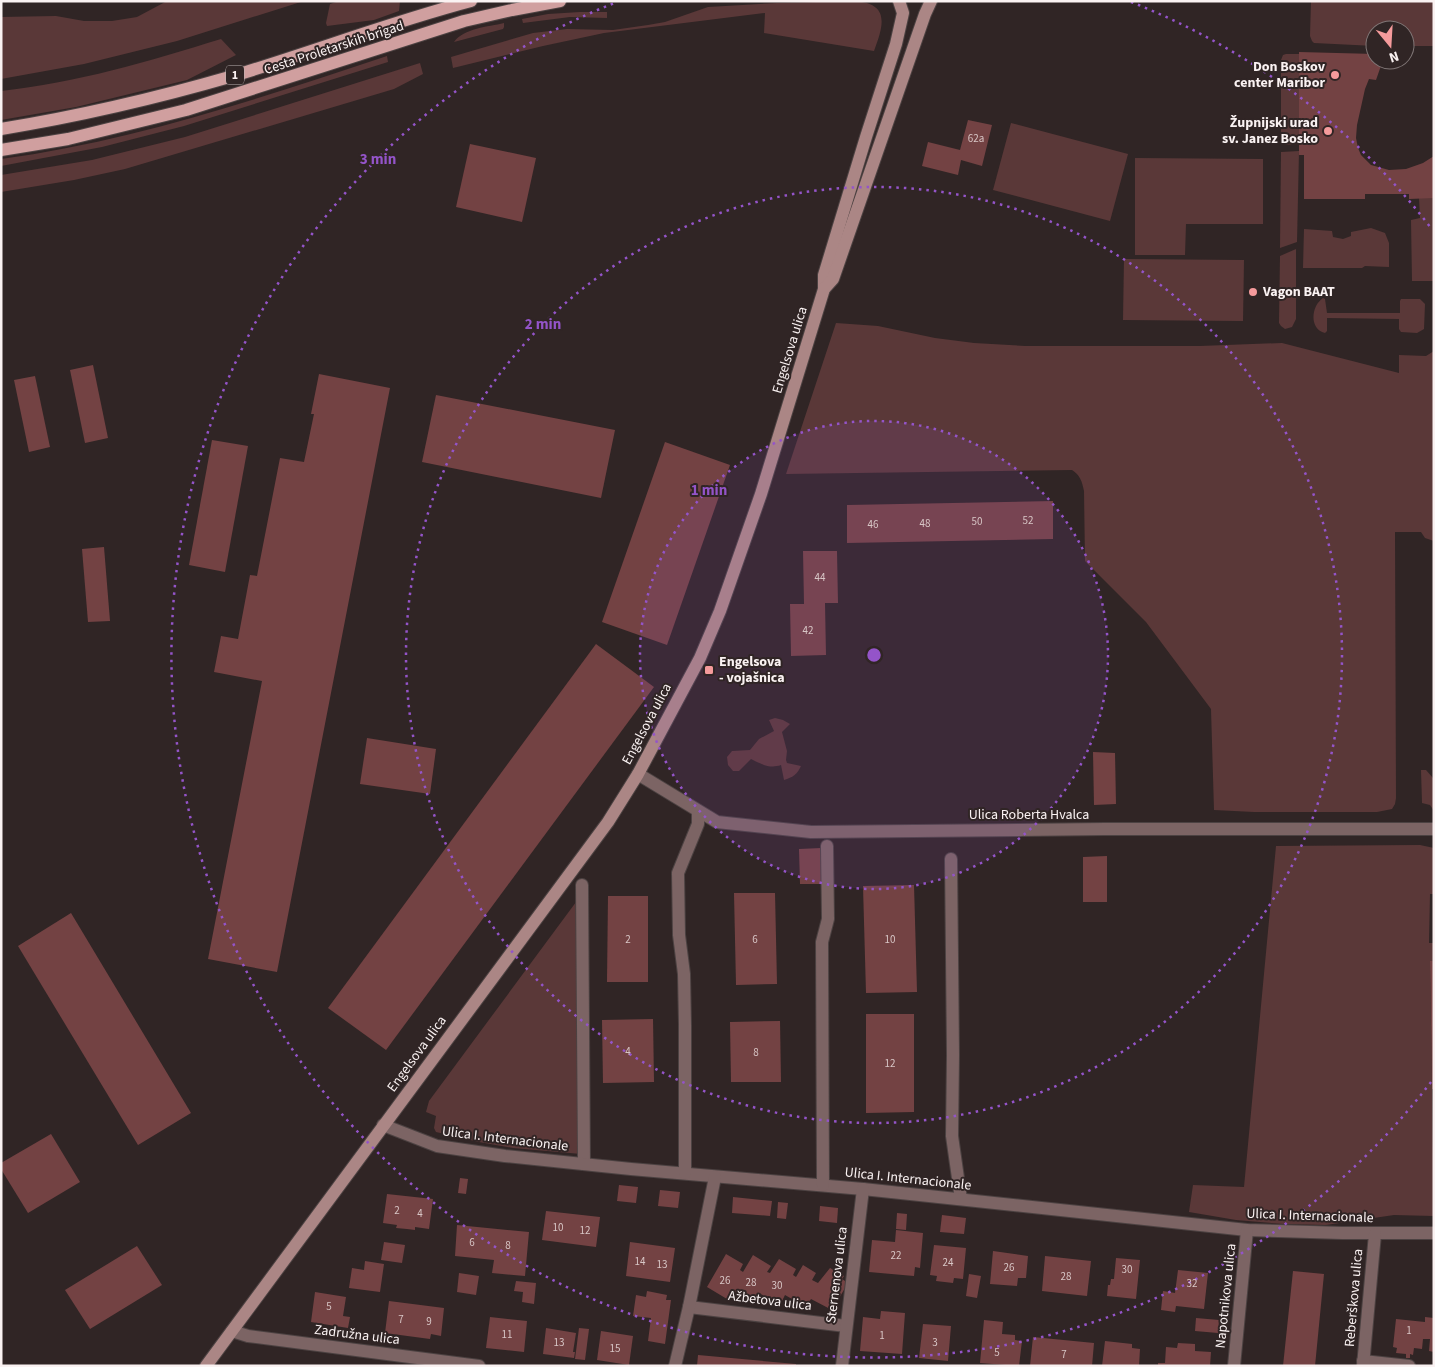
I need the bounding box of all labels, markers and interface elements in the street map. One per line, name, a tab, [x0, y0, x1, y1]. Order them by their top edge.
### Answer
street label: Cesta Proletarskih brigad	[261, 16, 407, 80]
north arrow	[1365, 20, 1415, 70]
text: N	[1386, 45, 1401, 67]
place label: Don Boskov center Maribor	[1234, 57, 1326, 93]
road number: 1	[226, 66, 244, 84]
marker: Don Boskov center Maribor	[1329, 69, 1341, 81]
place label: Župnijski urad sv. Janez Bosko	[1222, 113, 1318, 149]
marker: Župnijski urad sv. Janez Bosko	[1322, 125, 1334, 137]
house number: 62a	[968, 131, 984, 146]
text: 3 min	[360, 149, 396, 170]
place label: Vagon BAAT	[1262, 282, 1335, 302]
marker: Vagon BAAT	[1247, 286, 1259, 298]
street label: Engelsova ulica	[767, 304, 813, 396]
text: 2 min	[525, 314, 561, 335]
text: 1 min	[691, 480, 727, 501]
house number: 52	[1023, 513, 1033, 528]
house number: 50	[972, 514, 982, 529]
house number: 48	[920, 516, 931, 531]
house number: 46	[868, 517, 879, 532]
house number: 44	[815, 570, 826, 585]
house number: 42	[803, 623, 813, 638]
centre of rings	[865, 646, 883, 664]
place label: Engelsova - vojašnica	[719, 652, 785, 688]
marker: Engelsova - vojašnica	[703, 664, 715, 676]
street label: Engelsova ulica	[617, 680, 677, 768]
street label: Ulica Roberta Hvalca	[969, 805, 1089, 825]
house number: 2	[625, 932, 631, 947]
house number: 6	[752, 932, 758, 947]
house number: 10	[885, 932, 895, 947]
street label: Engelsova ulica	[382, 1012, 452, 1096]
house number: 4	[625, 1044, 631, 1059]
house number: 8	[753, 1045, 759, 1060]
house number: 12	[885, 1056, 895, 1071]
street label: Ulica I. Internacionale	[441, 1121, 569, 1157]
street label: Ulica I. Internacionale	[844, 1162, 972, 1196]
house number: 2	[394, 1203, 400, 1218]
street label: Ulica I. Internacionale	[1246, 1204, 1374, 1228]
house number: 4	[417, 1206, 423, 1221]
house number: 10	[553, 1220, 563, 1235]
house number: 12	[580, 1223, 590, 1238]
street label: Sternenova ulica	[821, 1225, 853, 1325]
house number: 6	[469, 1235, 475, 1250]
house number: 8	[505, 1238, 511, 1253]
street label: Napotnikova ulica	[1211, 1243, 1241, 1349]
house number: 22	[891, 1248, 901, 1263]
street label: Reberškova ulica	[1340, 1248, 1368, 1348]
house number: 14	[635, 1254, 646, 1269]
house number: 24	[943, 1255, 954, 1270]
house number: 13	[657, 1257, 667, 1272]
house number: 26	[1004, 1260, 1015, 1275]
house number: 30	[1122, 1262, 1132, 1277]
house number: 28	[1061, 1269, 1072, 1284]
house number: 26	[720, 1273, 731, 1288]
house number: 28	[746, 1275, 757, 1290]
house number: 32	[1187, 1276, 1197, 1291]
house number: 30	[772, 1278, 782, 1293]
street label: Ažbetova ulica	[727, 1286, 813, 1316]
house number: 5	[326, 1299, 332, 1314]
house number: 7	[398, 1312, 404, 1327]
house number: 9	[426, 1314, 432, 1329]
street label: Zadružna ulica	[313, 1320, 401, 1350]
house number: 1	[1406, 1323, 1412, 1338]
house number: 11	[502, 1327, 512, 1342]
house number: 1	[879, 1328, 885, 1343]
house number: 13	[554, 1335, 564, 1350]
house number: 3	[932, 1335, 938, 1350]
house number: 15	[610, 1341, 620, 1356]
house number: 5	[994, 1345, 1000, 1360]
house number: 7	[1061, 1347, 1067, 1362]

